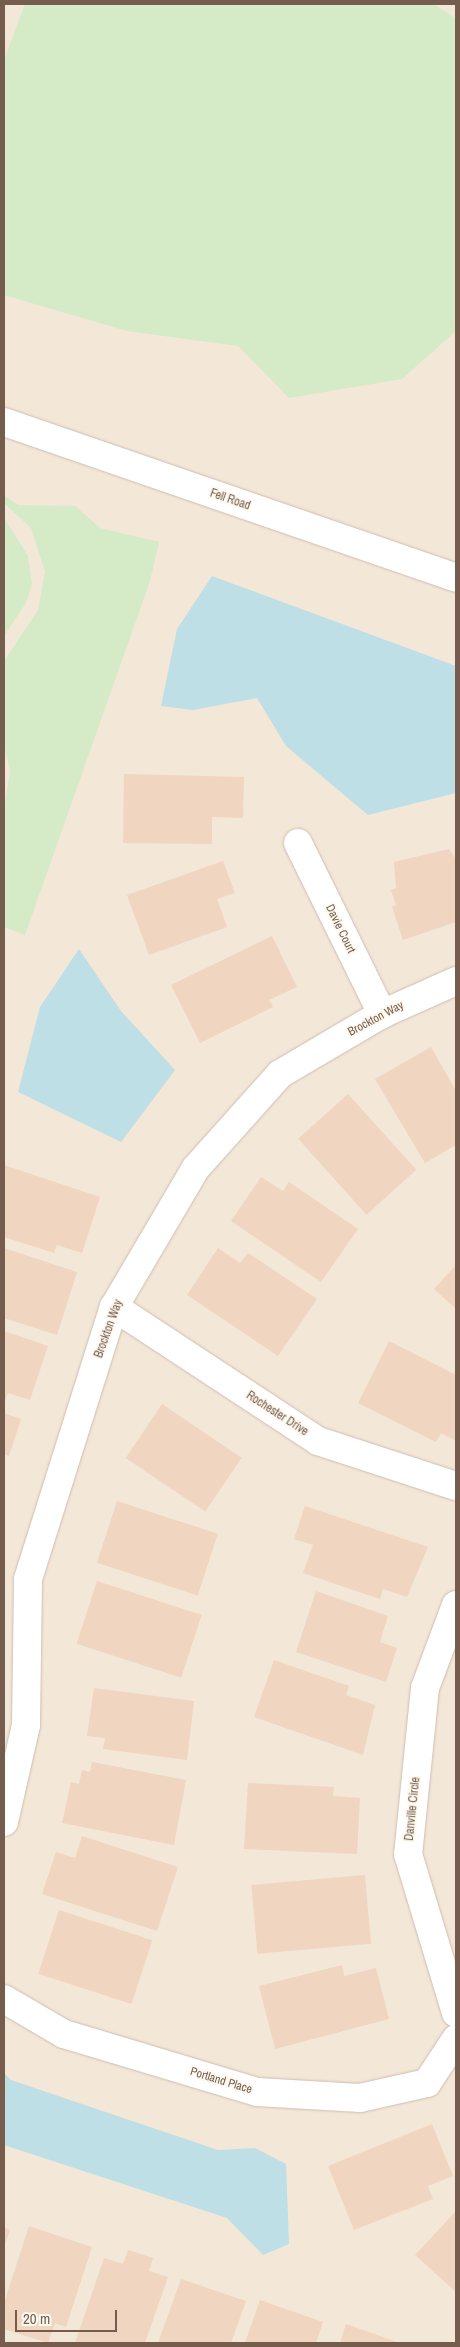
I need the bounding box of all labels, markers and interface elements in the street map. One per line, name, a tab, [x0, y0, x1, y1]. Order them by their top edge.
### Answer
street label: Fell Road	[208, 486, 252, 514]
street label: Davie Court	[322, 902, 358, 956]
street label: Brockton Way	[346, 998, 406, 1040]
street label: Brockton Way	[92, 1298, 126, 1360]
street label: Rochester Drive	[243, 1389, 311, 1439]
street label: Danville Circle	[402, 1776, 424, 1842]
street label: Portland Place	[188, 2065, 254, 2097]
scale bar	[18, 2300, 120, 2332]
text: 20 m	[23, 2308, 50, 2329]

